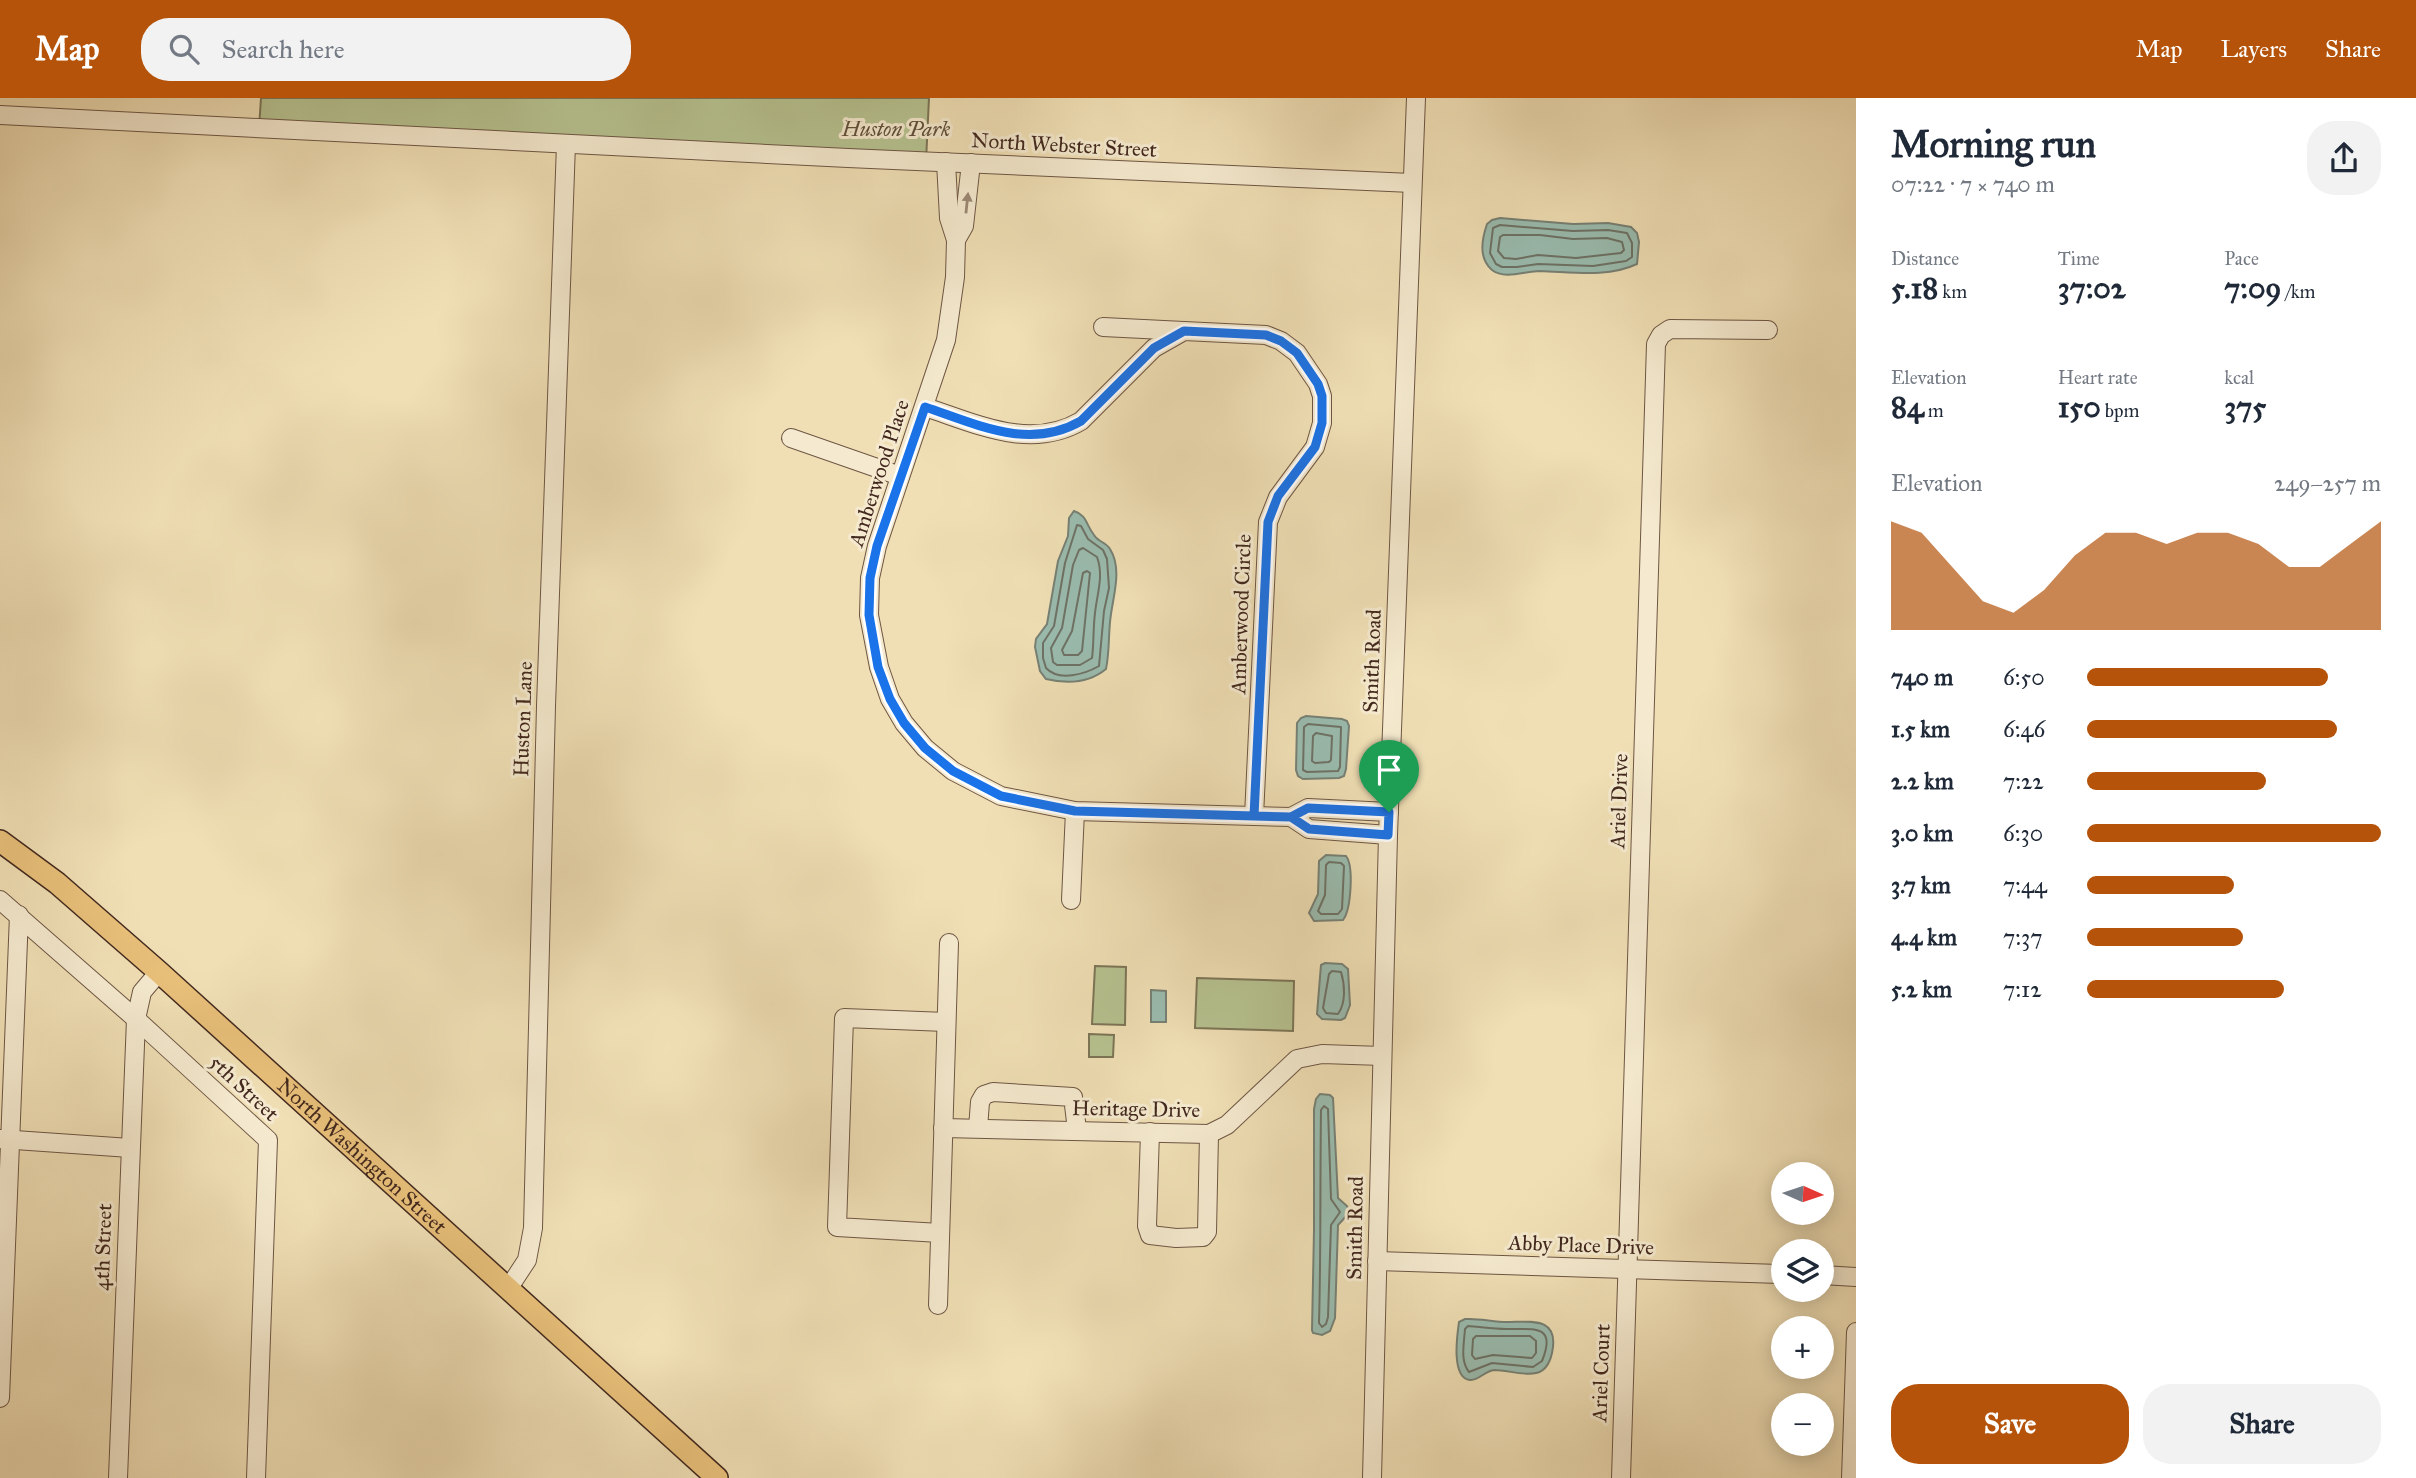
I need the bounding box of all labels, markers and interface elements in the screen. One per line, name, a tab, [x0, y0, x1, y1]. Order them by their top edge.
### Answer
search box	[141, 18, 631, 81]
text: Map	[35, 29, 99, 69]
icon: search	[165, 30, 203, 68]
text: Search here	[221, 33, 345, 65]
text: Map	[2136, 34, 2183, 64]
text: Layers	[2221, 34, 2287, 64]
text: Share	[2325, 34, 2381, 64]
park label: Huston Park	[841, 116, 951, 142]
text: Morning run	[1891, 121, 2096, 167]
button: share	[2307, 121, 2381, 195]
street label: North Webster Street	[970, 127, 1158, 163]
text: 07:22 · 7 × 740 m	[1891, 170, 2055, 198]
one-way arrow	[962, 191, 973, 213]
text: Distance	[1891, 247, 1959, 270]
text: Time	[2058, 247, 2100, 270]
text: Pace	[2224, 247, 2259, 270]
text: 5.18	[1891, 270, 1938, 306]
text: 37:02	[2058, 270, 2125, 306]
text: 7:09	[2224, 270, 2281, 306]
text: km	[1938, 280, 1967, 303]
text: /km	[2281, 280, 2315, 303]
text: Elevation	[1891, 366, 1966, 389]
text: Heart rate	[2058, 366, 2138, 389]
text: kcal	[2224, 366, 2254, 389]
text: 84	[1891, 389, 1924, 425]
text: 150	[2058, 389, 2101, 425]
text: 375	[2224, 389, 2266, 425]
street label: Amberwood Place	[843, 396, 915, 551]
text: m	[1924, 399, 1944, 422]
text: bpm	[2101, 399, 2139, 422]
text: Elevation	[1891, 469, 1982, 497]
text: 249–257 m	[2274, 469, 2381, 497]
street label: Amberwood Circle	[1225, 533, 1257, 695]
street label: Smith Road	[1357, 608, 1387, 713]
street label: Huston Lane	[508, 661, 538, 777]
text: 740 m	[1891, 663, 1953, 691]
text: 6:50	[2003, 663, 2045, 691]
text: 1.5 km	[1891, 715, 1950, 743]
text: 6:46	[2003, 715, 2045, 743]
pin	[1359, 740, 1419, 812]
icon: arrive	[1370, 751, 1408, 789]
street label: Ariel Drive	[1604, 753, 1634, 850]
text: 2.2 km	[1891, 767, 1954, 795]
text: 7:22	[2003, 767, 2044, 795]
text: 3.0 km	[1891, 819, 1953, 847]
text: 6:30	[2003, 819, 2043, 847]
text: 3.7 km	[1891, 871, 1951, 899]
text: 7:44	[2003, 871, 2047, 899]
text: 4.4 km	[1891, 923, 1957, 951]
text: 7:37	[2003, 923, 2043, 951]
text: 5.2 km	[1891, 975, 1952, 1003]
text: 7:12	[2003, 975, 2042, 1003]
street label: 5th Street	[204, 1049, 285, 1127]
street label: North Washington Street	[272, 1072, 453, 1240]
street label: Heritage Drive	[1072, 1095, 1201, 1123]
north arrow	[1771, 1162, 1834, 1225]
map controls	[1771, 1162, 1834, 1456]
street label: Smith Road	[1341, 1175, 1369, 1280]
street label: 4th Street	[88, 1202, 118, 1291]
street label: Abby Place Drive	[1507, 1229, 1655, 1261]
button: layers	[1771, 1239, 1834, 1302]
button: +	[1771, 1316, 1834, 1379]
street label: Ariel Court	[1586, 1323, 1616, 1424]
button: Save	[1891, 1384, 2129, 1464]
button: Share	[2143, 1384, 2381, 1464]
button: −	[1771, 1393, 1834, 1456]

